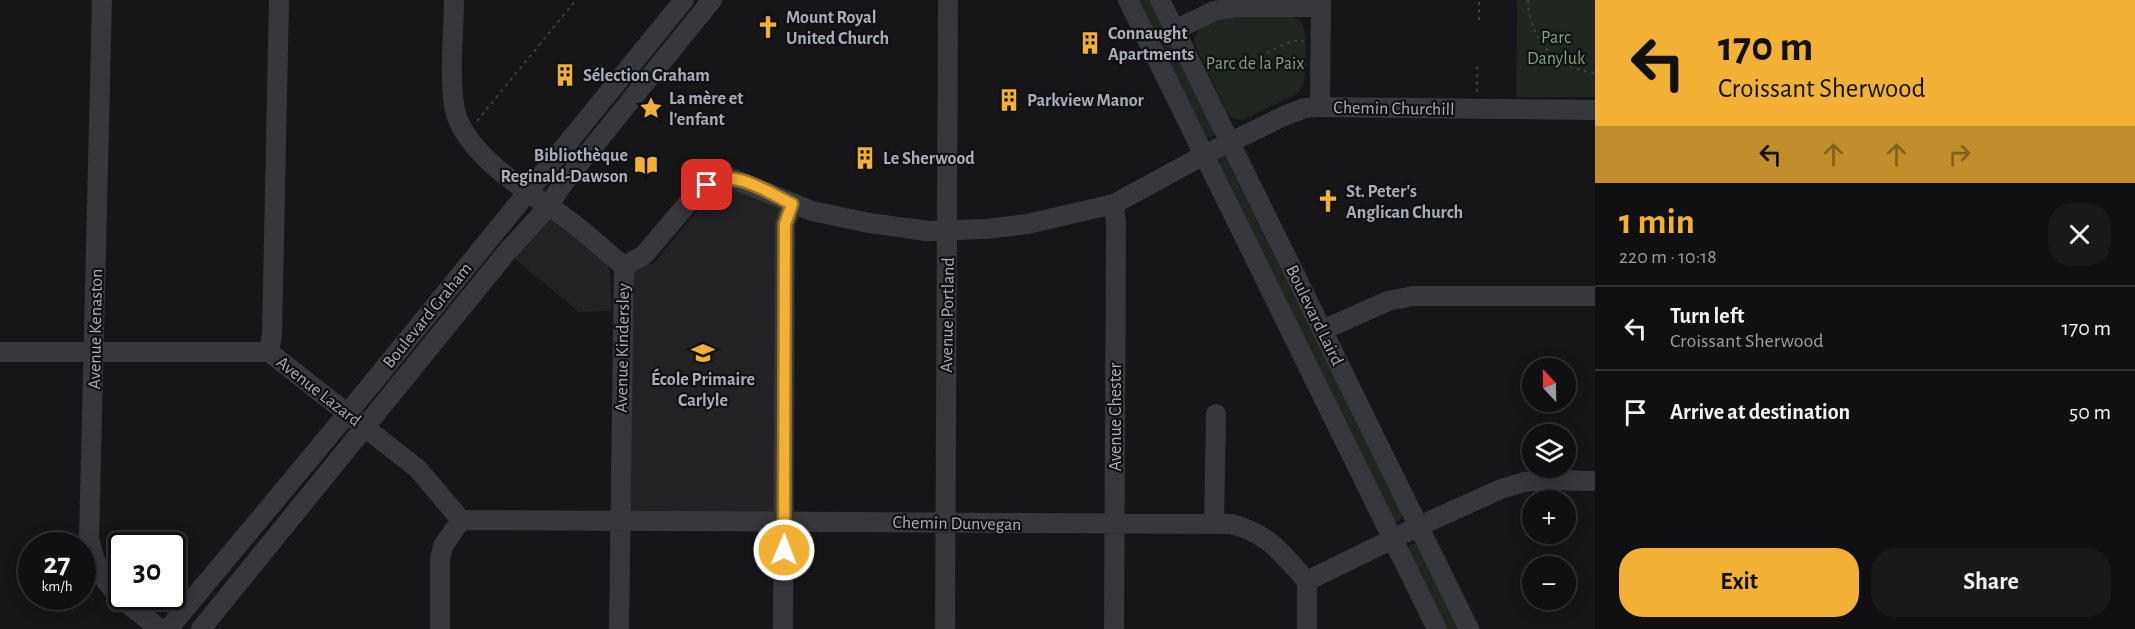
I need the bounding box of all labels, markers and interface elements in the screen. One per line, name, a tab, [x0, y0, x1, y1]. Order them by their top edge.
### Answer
place label: Mount Royal United Church	[786, 9, 889, 48]
church icon: Mount Royal United Church	[755, 14, 781, 40]
icon: left	[1619, 24, 1697, 102]
place label: Connaught Apartments	[1108, 25, 1194, 64]
text: 170 m	[1718, 26, 1813, 68]
park label: Parc Danyluk	[1527, 29, 1586, 68]
building icon: Connaught Apartments	[1077, 30, 1103, 56]
park label: Parc de la Paix	[1206, 55, 1304, 73]
building icon: Sélection Graham	[552, 62, 578, 88]
place label: Sélection Graham	[583, 67, 710, 85]
text: Croissant Sherwood	[1718, 75, 1926, 102]
building icon: Parkview Manor	[996, 87, 1022, 113]
place label: La mère et l'enfant	[669, 90, 743, 129]
place label: Parkview Manor	[1027, 92, 1145, 110]
place icon: La mère et l'enfant	[638, 95, 664, 121]
street label: Chemin Churchill	[1333, 99, 1455, 119]
icon: left	[1754, 138, 1787, 171]
icon: ahead	[1817, 138, 1850, 171]
icon: ahead	[1880, 138, 1913, 171]
icon: right	[1943, 138, 1976, 171]
building icon: Le Sherwood	[852, 145, 878, 171]
place label: Bibliothèque Reginald-Dawson	[501, 147, 628, 186]
place label: Le Sherwood	[883, 150, 975, 168]
library icon: Bibliothèque Reginald-Dawson	[633, 152, 659, 178]
pin	[681, 159, 732, 210]
icon: arrive	[690, 168, 723, 201]
place label: St. Peter's Anglican Church	[1346, 183, 1463, 222]
church icon: St. Peter's Anglican Church	[1315, 188, 1341, 214]
button: close	[2048, 203, 2111, 266]
text: 1 min	[1619, 204, 1695, 240]
text: 220 m · 10:18	[1619, 247, 1717, 267]
street label: Avenue Portland	[938, 257, 958, 373]
street label: Boulevard Graham	[380, 259, 476, 372]
street label: Boulevard Laird	[1282, 262, 1346, 368]
street label: Avenue Kenaston	[86, 268, 106, 390]
street label: Avenue Kindersley	[613, 283, 633, 413]
text: Turn left	[1670, 305, 1744, 327]
icon: left	[1619, 312, 1652, 345]
text: 170 m	[2061, 317, 2111, 339]
text: Croissant Sherwood	[1670, 331, 1824, 351]
school or university icon: École Primaire Carlyle	[690, 340, 716, 366]
street label: Avenue Lazard	[273, 353, 364, 430]
north arrow	[1522, 358, 1576, 412]
map controls	[1522, 358, 1576, 610]
street label: Avenue Chester	[1107, 362, 1125, 471]
place label: École Primaire Carlyle	[651, 368, 755, 410]
icon: arrive	[1619, 396, 1652, 429]
text: Arrive at destination	[1670, 401, 1850, 423]
text: 50 m	[2069, 401, 2111, 423]
button: layers	[1522, 424, 1576, 478]
button: +	[1522, 490, 1576, 544]
street label: Chemin Dunvegan	[892, 514, 1022, 534]
position arrow	[752, 518, 816, 582]
speed limit sign: 30	[108, 532, 186, 610]
button: Exit	[1619, 548, 1859, 617]
button: Share	[1871, 548, 2111, 617]
text: 27	[43, 549, 71, 579]
button: −	[1522, 556, 1576, 610]
text: km/h	[42, 579, 72, 594]

